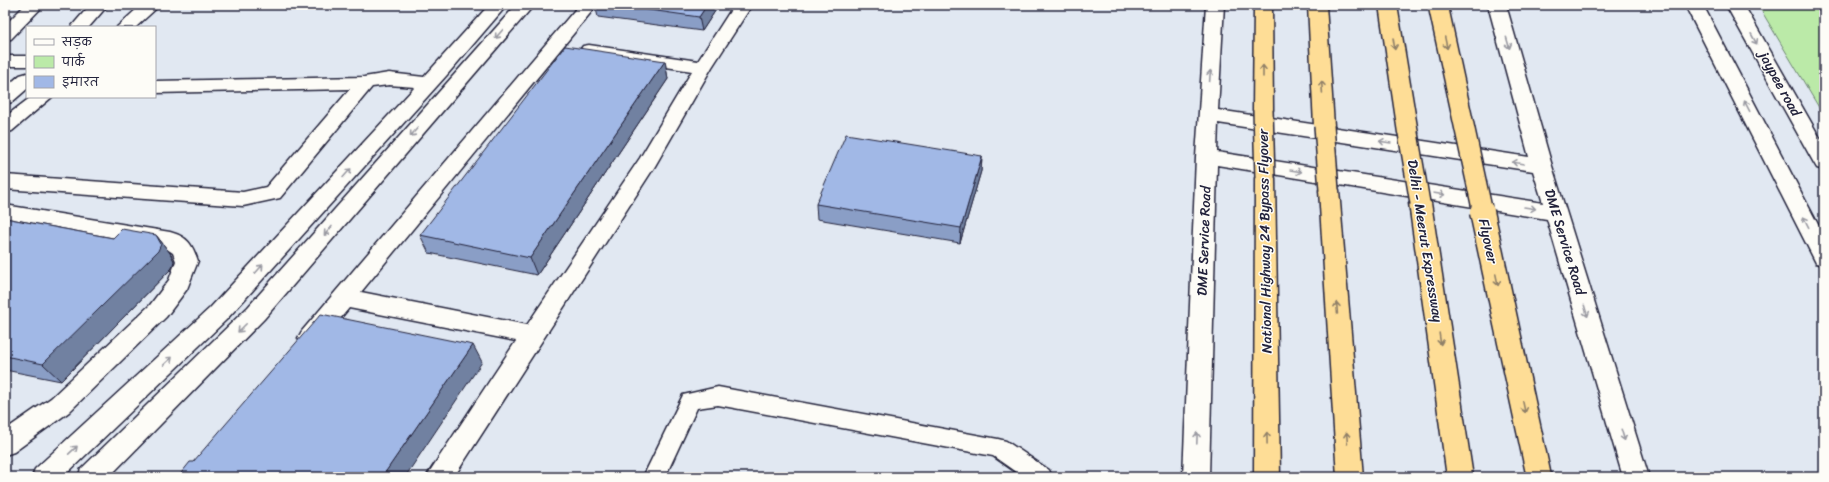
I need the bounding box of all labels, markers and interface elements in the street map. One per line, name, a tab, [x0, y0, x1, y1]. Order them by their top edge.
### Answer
legend	[26, 26, 156, 98]
one-way arrow	[494, 29, 503, 40]
text: सड़क	[61, 31, 93, 53]
one-way arrow	[1751, 33, 1759, 45]
one-way arrow	[1443, 36, 1451, 49]
one-way arrow	[1505, 36, 1512, 49]
one-way arrow	[1390, 37, 1398, 50]
street label: jaypee road	[1750, 44, 1809, 123]
text: पार्क	[61, 51, 86, 73]
one-way arrow	[1259, 65, 1267, 78]
one-way arrow	[1207, 70, 1214, 83]
text: इमारत	[62, 71, 100, 93]
one-way arrow	[1319, 81, 1326, 94]
one-way arrow	[1742, 101, 1750, 113]
one-way arrow	[409, 127, 418, 138]
street label: National Highway 24 Bypass Flyover	[1251, 127, 1279, 353]
one-way arrow	[1379, 138, 1392, 146]
street label: Delhi - Meerut Expressway	[1400, 158, 1450, 325]
one-way arrow	[1512, 158, 1525, 166]
one-way arrow	[1290, 167, 1303, 175]
one-way arrow	[342, 168, 352, 178]
street label: DME Service Road	[1190, 184, 1218, 296]
street label: DME Service Road	[1537, 186, 1593, 300]
one-way arrow	[1432, 190, 1445, 198]
one-way arrow	[1523, 205, 1536, 213]
street label: Flyover	[1471, 216, 1505, 267]
one-way arrow	[1802, 216, 1809, 228]
one-way arrow	[324, 225, 333, 236]
one-way arrow	[254, 264, 264, 274]
one-way arrow	[1493, 273, 1501, 286]
one-way arrow	[1334, 302, 1341, 315]
one-way arrow	[1583, 304, 1590, 317]
one-way arrow	[237, 323, 247, 333]
one-way arrow	[1436, 332, 1444, 345]
one-way arrow	[163, 356, 173, 366]
one-way arrow	[1520, 400, 1528, 413]
one-way arrow	[1620, 429, 1627, 442]
one-way arrow	[1193, 432, 1201, 445]
one-way arrow	[1263, 432, 1271, 445]
one-way arrow	[1343, 432, 1350, 445]
one-way arrow	[68, 445, 78, 455]

